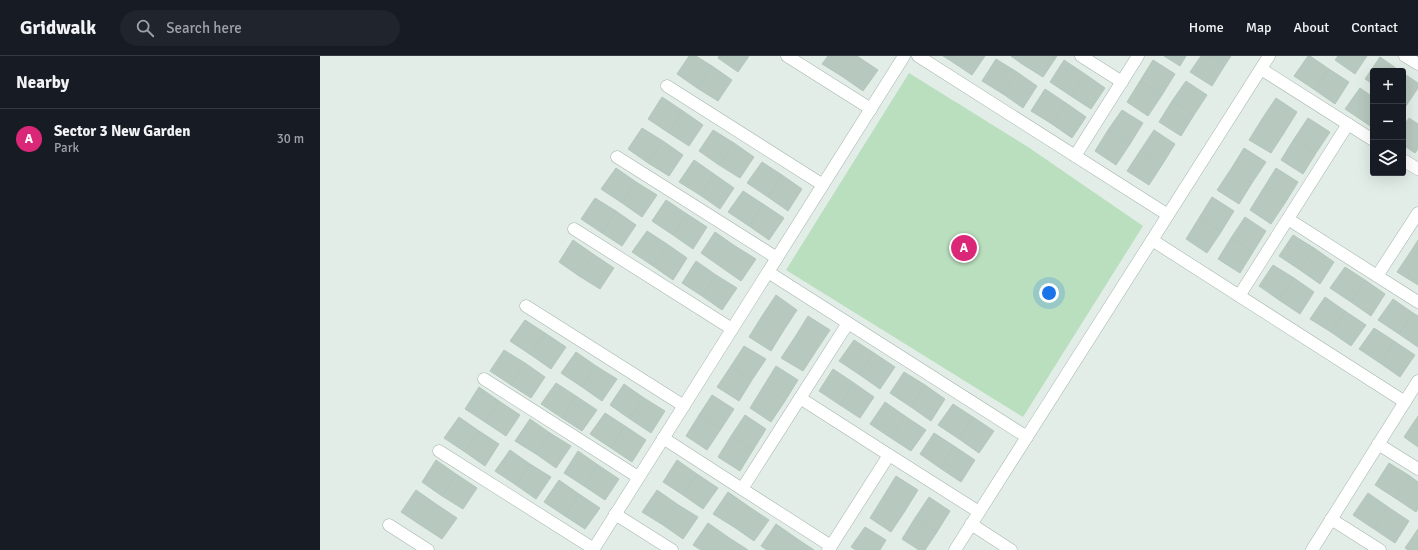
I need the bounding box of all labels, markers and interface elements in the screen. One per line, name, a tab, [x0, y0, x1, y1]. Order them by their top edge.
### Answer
search box	[120, 10, 400, 46]
text: Gridwalk	[20, 16, 96, 40]
icon: search	[134, 17, 156, 39]
text: Search here	[166, 19, 242, 37]
text: Home	[1189, 19, 1224, 36]
text: Map	[1246, 19, 1271, 36]
text: About	[1293, 19, 1329, 36]
text: Contact	[1351, 19, 1398, 36]
map controls	[1370, 68, 1406, 176]
button: +	[1370, 68, 1406, 104]
text: Nearby	[16, 72, 69, 93]
button: −	[1370, 104, 1406, 140]
text: Sector 3 New Garden	[54, 122, 190, 140]
text: A	[25, 131, 33, 147]
text: 30 m	[277, 131, 304, 147]
text: Park	[54, 140, 79, 156]
button: layers	[1370, 140, 1406, 176]
pin: A	[951, 233, 977, 263]
your location	[1039, 283, 1059, 303]

